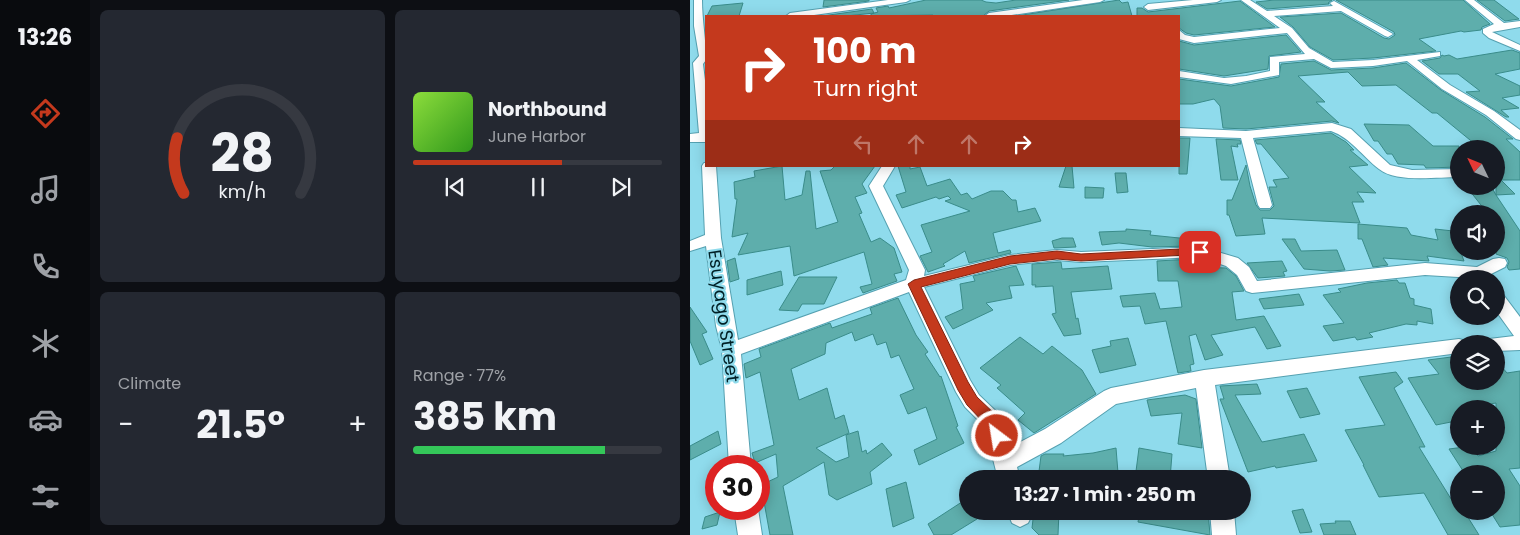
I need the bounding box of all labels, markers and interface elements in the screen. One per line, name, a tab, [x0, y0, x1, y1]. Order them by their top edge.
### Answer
text: 13:26	[18, 22, 72, 53]
text: 100 m	[813, 26, 916, 75]
icon: right	[730, 35, 795, 100]
text: Turn right	[813, 73, 918, 104]
icon: directions	[28, 96, 63, 131]
text: Northbound	[488, 96, 607, 123]
text: 28	[211, 117, 274, 190]
text: June Harbor	[488, 125, 586, 148]
icon: left	[849, 130, 877, 158]
icon: ahead	[902, 130, 930, 158]
icon: ahead	[955, 130, 983, 158]
icon: right	[1008, 130, 1036, 158]
north arrow	[1450, 140, 1505, 195]
map controls	[1450, 140, 1505, 520]
icon: music	[28, 172, 63, 207]
icon: previous	[441, 173, 469, 201]
icon: pause	[524, 173, 552, 201]
icon: next	[607, 173, 635, 201]
text: km/h	[219, 179, 266, 204]
button: sound	[1450, 205, 1505, 260]
pin	[1179, 231, 1221, 273]
icon: arrive	[1186, 238, 1214, 266]
street label: Esuyago Street	[702, 248, 746, 384]
icon: phone	[28, 249, 63, 284]
button: search	[1450, 270, 1505, 325]
icon: climate	[28, 326, 63, 361]
button: layers	[1450, 335, 1505, 390]
text: Range · 77%	[413, 364, 506, 387]
text: Climate	[118, 372, 181, 395]
text: 385 km	[413, 390, 557, 443]
text: 21.5°	[196, 398, 285, 451]
button: +	[1450, 400, 1505, 455]
icon: car	[28, 402, 63, 437]
text: −	[118, 405, 133, 444]
text: +	[348, 405, 367, 444]
position arrow	[970, 409, 1022, 461]
speed limit sign: 30	[705, 455, 770, 520]
button: −	[1450, 465, 1505, 520]
icon: filters	[28, 479, 63, 514]
text: 13:27 · 1 min · 250 m	[1014, 481, 1196, 508]

